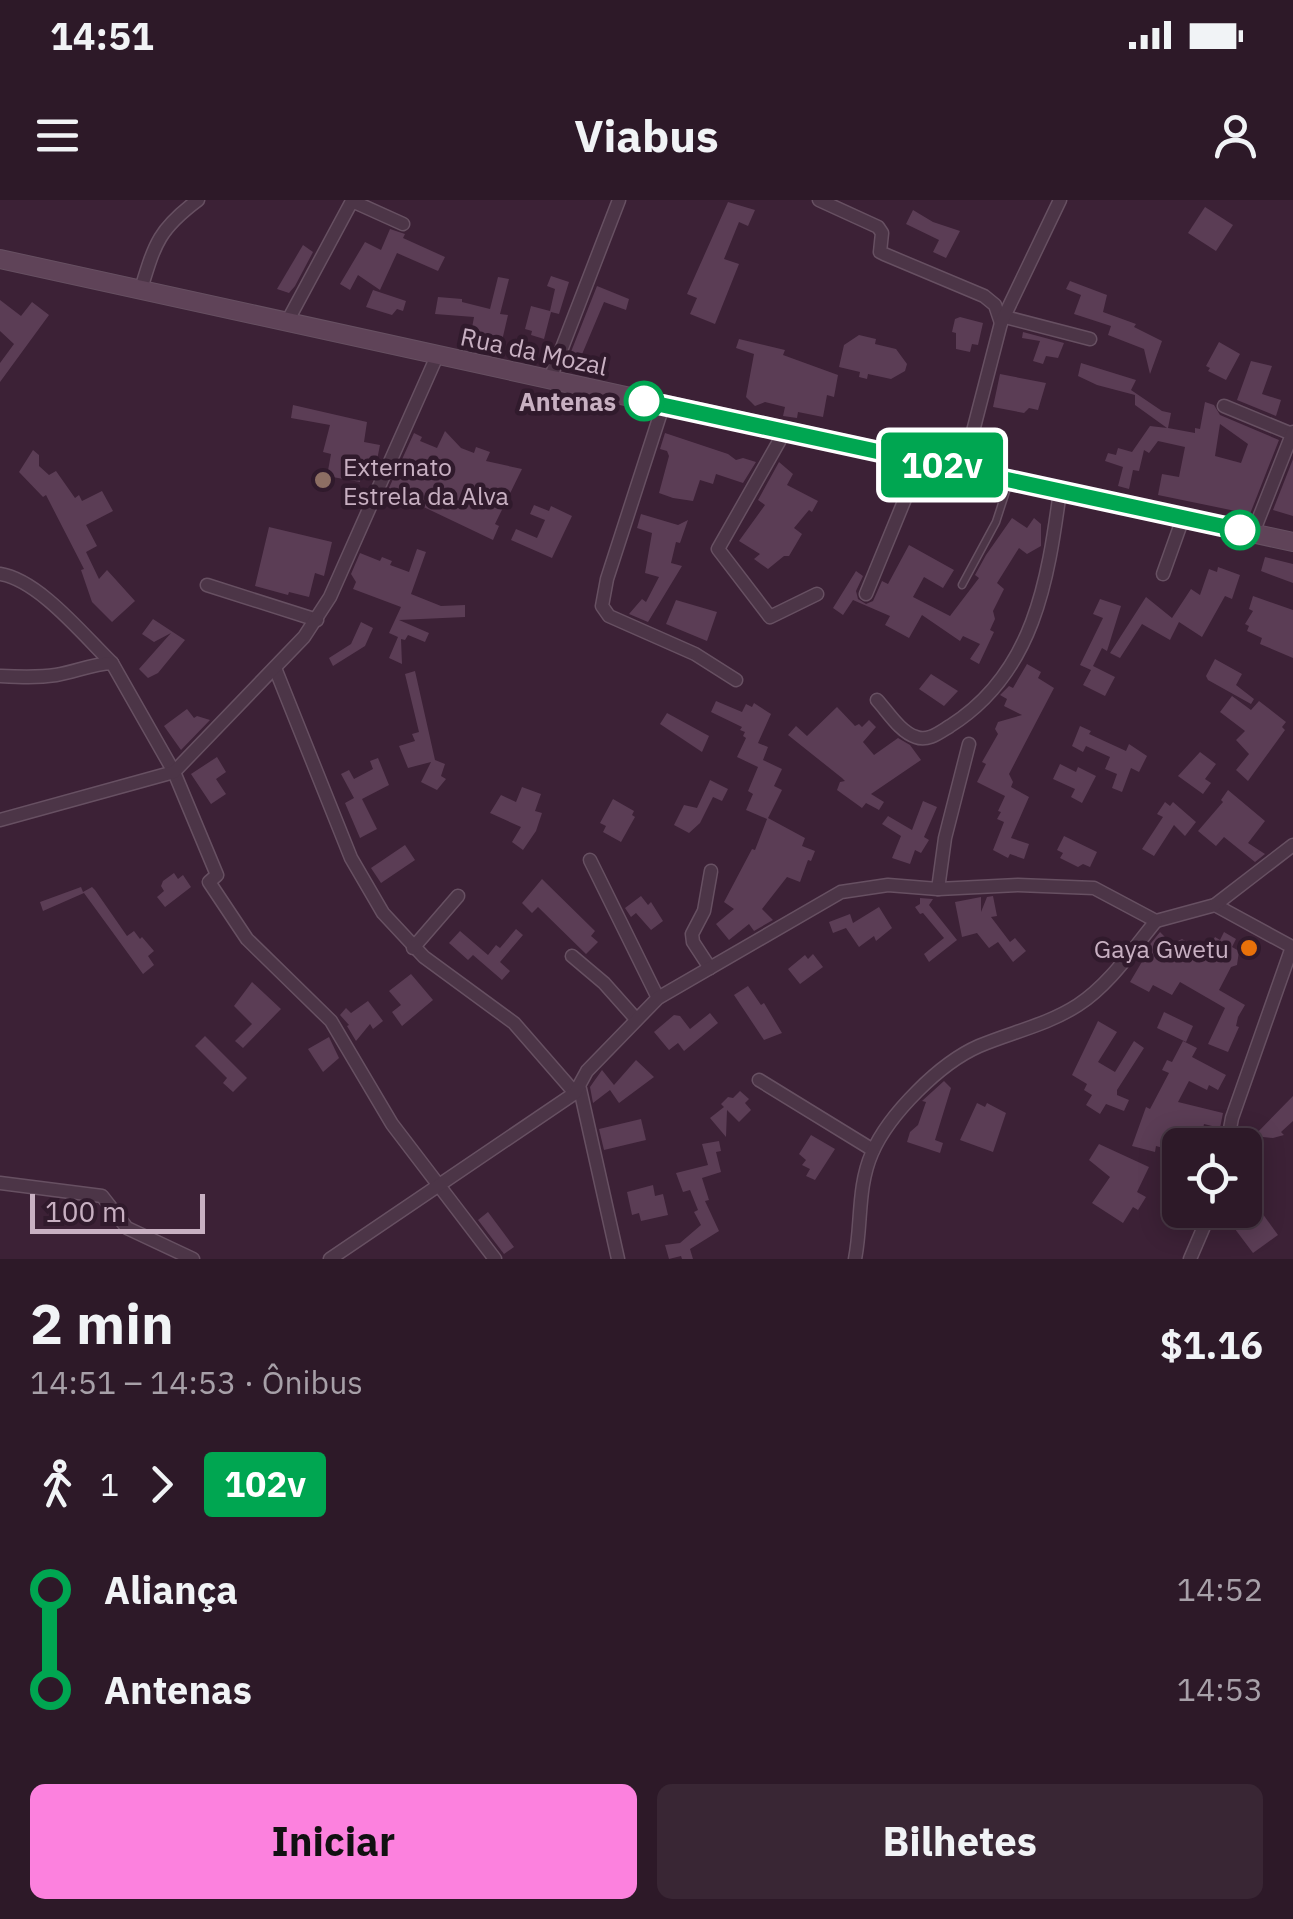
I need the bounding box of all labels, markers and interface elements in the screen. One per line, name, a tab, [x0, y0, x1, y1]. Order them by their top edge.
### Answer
text: 14:51	[50, 11, 154, 60]
text: Viabus	[574, 106, 719, 164]
icon: menu	[30, 108, 85, 163]
icon: person	[1208, 108, 1263, 163]
street label: Rua da Mozal	[458, 319, 611, 383]
marker: Antenas	[625, 382, 663, 420]
place label: Antenas	[519, 385, 616, 418]
line badge: 102v	[872, 432, 1012, 498]
text: 102v	[901, 442, 983, 488]
place label: Externato Estrela da Alva	[343, 450, 509, 512]
marker: Externato Estrela da Alva	[312, 469, 334, 491]
unlabelled marker	[1221, 511, 1259, 549]
place label: Gaya Gwetu	[1094, 932, 1229, 965]
marker: Gaya Gwetu	[1238, 937, 1260, 959]
map controls	[1162, 1128, 1262, 1228]
button: locate	[1162, 1128, 1262, 1228]
scale bar	[30, 1189, 205, 1234]
text: 100 m	[45, 1193, 126, 1230]
text: 2 min	[30, 1288, 174, 1359]
text: $1.16	[1160, 1320, 1263, 1369]
text: 14:51 – 14:53 · Ônibus	[30, 1361, 363, 1403]
icon: walk	[30, 1457, 85, 1512]
icon: forward	[134, 1457, 189, 1512]
text: 102v	[224, 1461, 306, 1507]
text: 1	[100, 1463, 119, 1505]
text: Aliança	[104, 1565, 238, 1614]
text: 14:52	[1177, 1568, 1263, 1610]
text: Antenas	[104, 1665, 252, 1714]
text: 14:53	[1177, 1668, 1263, 1710]
button: Iniciar	[30, 1784, 637, 1899]
button: Bilhetes	[657, 1784, 1263, 1899]

